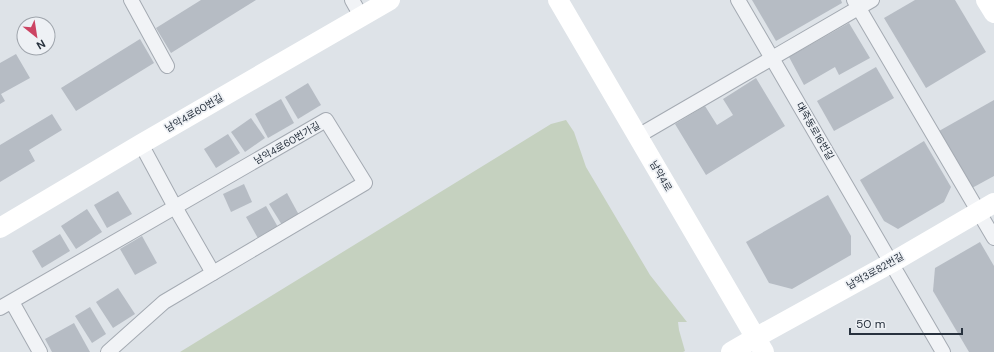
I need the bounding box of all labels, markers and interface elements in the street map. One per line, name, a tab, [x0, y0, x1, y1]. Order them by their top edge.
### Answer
north arrow	[16, 16, 56, 56]
text: N	[34, 37, 48, 53]
street label: 남악4로60번길	[163, 91, 225, 135]
street label: 대죽동로16번길	[793, 100, 837, 162]
street label: 남악4로60번가길	[252, 119, 322, 167]
street label: 남악4로	[647, 158, 675, 194]
street label: 남악3로82번길	[844, 250, 906, 292]
scale bar	[850, 310, 962, 336]
text: 50 m	[856, 316, 885, 332]

